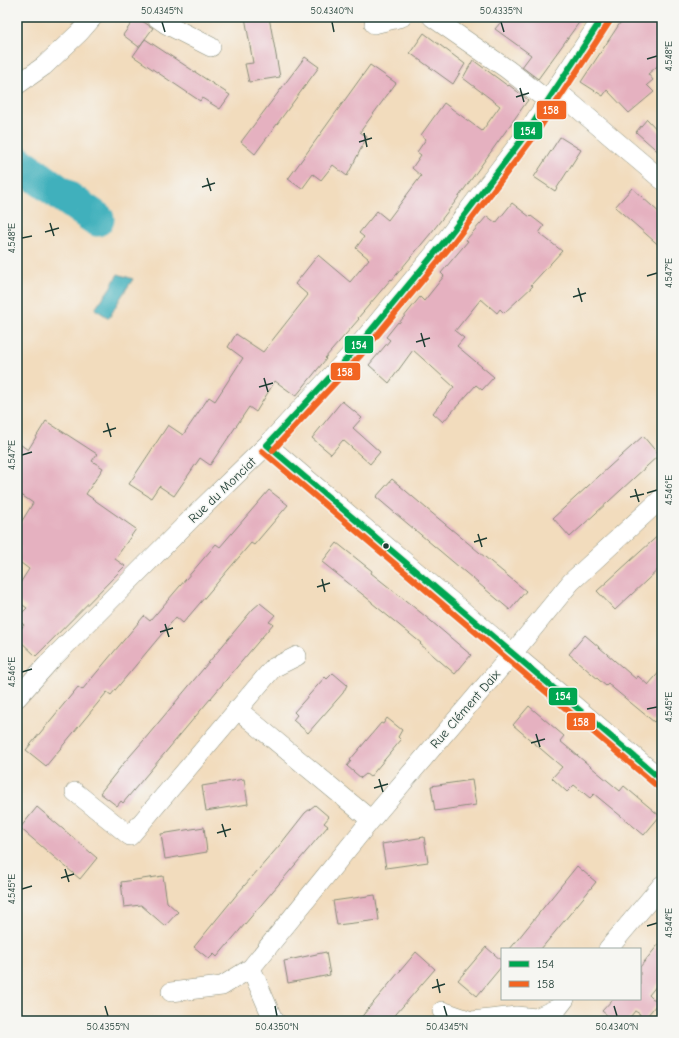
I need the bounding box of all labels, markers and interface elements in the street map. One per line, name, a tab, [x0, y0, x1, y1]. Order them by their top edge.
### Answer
text: 50.4345°N	[141, 5, 183, 17]
text: 50.4340°N	[311, 5, 353, 17]
text: 50.4335°N	[480, 5, 522, 17]
text: 4.548°E	[663, 41, 675, 71]
line badge: 158	[536, 100, 567, 120]
text: 158	[543, 104, 559, 117]
line badge: 154	[513, 121, 543, 140]
text: 154	[520, 125, 536, 138]
text: 4.548°E	[6, 223, 18, 253]
text: 4.547°E	[663, 258, 675, 288]
line badge: 154	[344, 335, 374, 354]
text: 154	[351, 339, 367, 352]
line badge: 158	[330, 362, 361, 381]
text: 158	[337, 366, 353, 379]
text: 4.547°E	[6, 440, 18, 470]
street label: Rue du Monciat	[185, 453, 260, 526]
text: 4.546°E	[663, 475, 675, 505]
unlabelled marker	[381, 541, 391, 551]
text: 4.546°E	[6, 657, 18, 687]
street label: Rue Clément Daix	[427, 666, 504, 751]
line badge: 154	[548, 687, 578, 706]
text: 154	[555, 690, 571, 703]
text: 4.545°E	[663, 692, 675, 722]
line badge: 158	[566, 712, 596, 731]
text: 158	[573, 716, 589, 729]
text: 4.545°E	[6, 874, 18, 904]
text: 4.544°E	[663, 908, 675, 938]
legend	[501, 948, 641, 1000]
text: 154	[537, 957, 554, 971]
text: 158	[537, 977, 554, 991]
text: 50.4355°N	[87, 1021, 129, 1033]
text: 50.4350°N	[255, 1021, 299, 1033]
text: 50.4345°N	[426, 1021, 468, 1033]
text: 50.4340°N	[596, 1021, 638, 1033]

